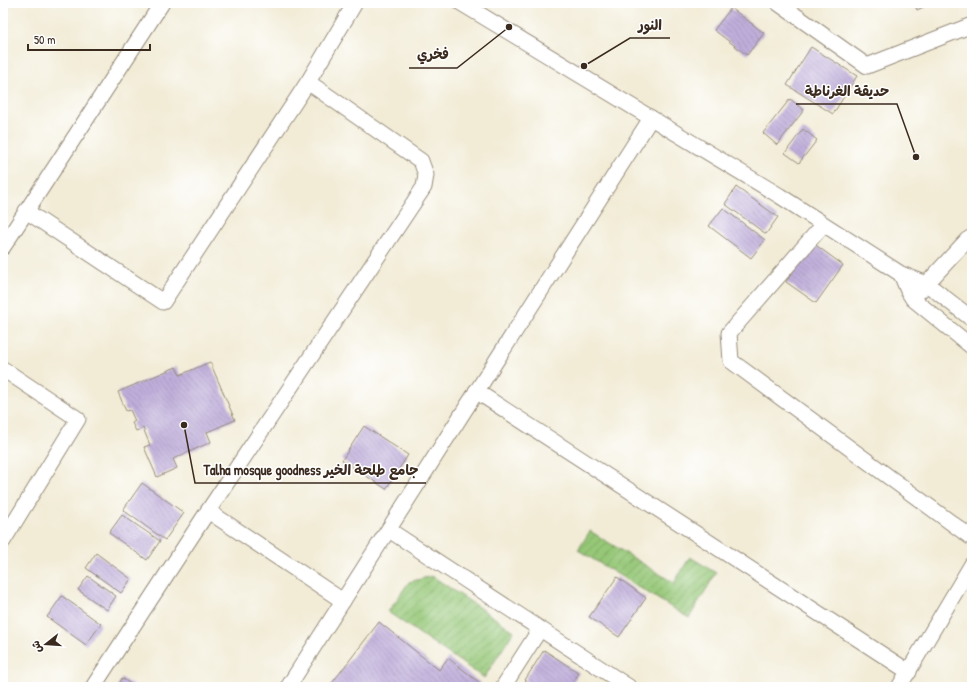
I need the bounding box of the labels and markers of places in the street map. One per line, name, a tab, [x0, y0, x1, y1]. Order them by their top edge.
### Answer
callout: النور	[630, 12, 670, 38]
callout: فخري	[409, 42, 457, 68]
callout: حديقة الغرناطة	[796, 78, 897, 104]
callout: Talha mosque goodness جامع طلحة الخير	[195, 457, 426, 483]

